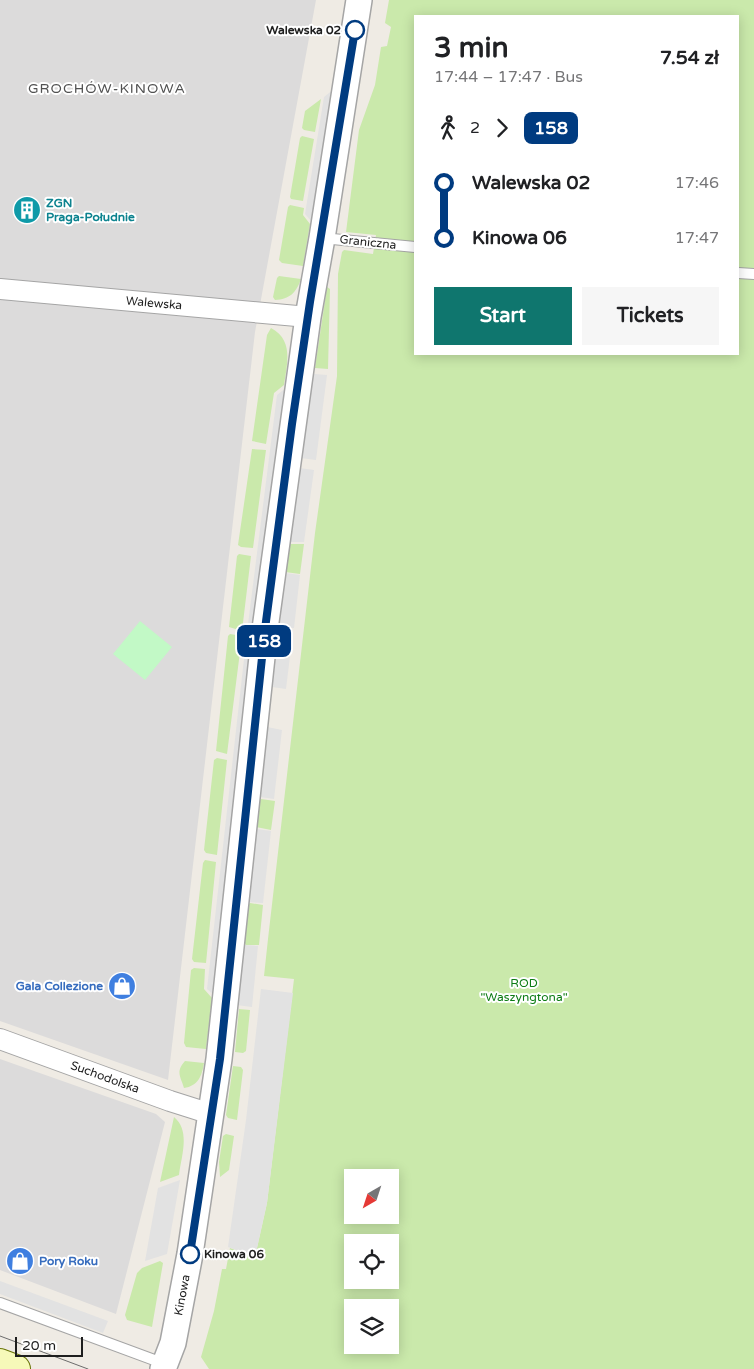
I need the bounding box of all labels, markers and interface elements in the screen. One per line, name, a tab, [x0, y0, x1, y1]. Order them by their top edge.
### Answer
marker: Walewska 02	[345, 20, 365, 40]
place label: Walewska 02	[266, 23, 341, 37]
text: 3 min	[434, 31, 509, 65]
text: 7.54 zł	[660, 47, 719, 69]
text: 17:44 – 17:47 · Bus	[434, 67, 583, 87]
district label: GROCHÓW-KINOWA	[28, 80, 186, 97]
icon: walk	[434, 114, 462, 142]
icon: forward	[488, 114, 516, 142]
text: 158	[534, 117, 568, 139]
text: 2	[470, 118, 480, 138]
text: Walewska 02	[472, 172, 590, 194]
text: 17:46	[675, 173, 719, 193]
building icon: ZGN Praga-Południe	[12, 195, 42, 225]
place label: ZGN Praga-Południe	[46, 196, 135, 225]
text: Kinowa 06	[472, 227, 567, 249]
text: 17:47	[675, 228, 719, 248]
street label: Graniczna	[339, 232, 397, 252]
button: Start	[434, 287, 572, 345]
button: Tickets	[582, 287, 719, 345]
street label: Walewska	[125, 294, 183, 312]
line badge: 158	[235, 625, 293, 657]
text: 158	[247, 630, 281, 652]
shop icon: Gala Collezione	[107, 971, 137, 1001]
park label: ROD "Waszyngtona"	[480, 976, 568, 1004]
place label: Gala Collezione	[16, 979, 103, 993]
street label: Suchodolska	[69, 1058, 141, 1096]
north arrow	[344, 1169, 399, 1224]
map controls	[344, 1169, 399, 1354]
button: locate	[344, 1234, 399, 1289]
marker: Kinowa 06	[180, 1244, 200, 1264]
shop icon: Pory Roku	[5, 1246, 35, 1276]
place label: Kinowa 06	[204, 1247, 264, 1261]
place label: Pory Roku	[39, 1254, 98, 1269]
street label: Kinowa	[171, 1273, 193, 1317]
button: layers	[344, 1299, 399, 1354]
scale bar	[15, 1334, 82, 1357]
text: 20 m	[22, 1337, 56, 1354]

